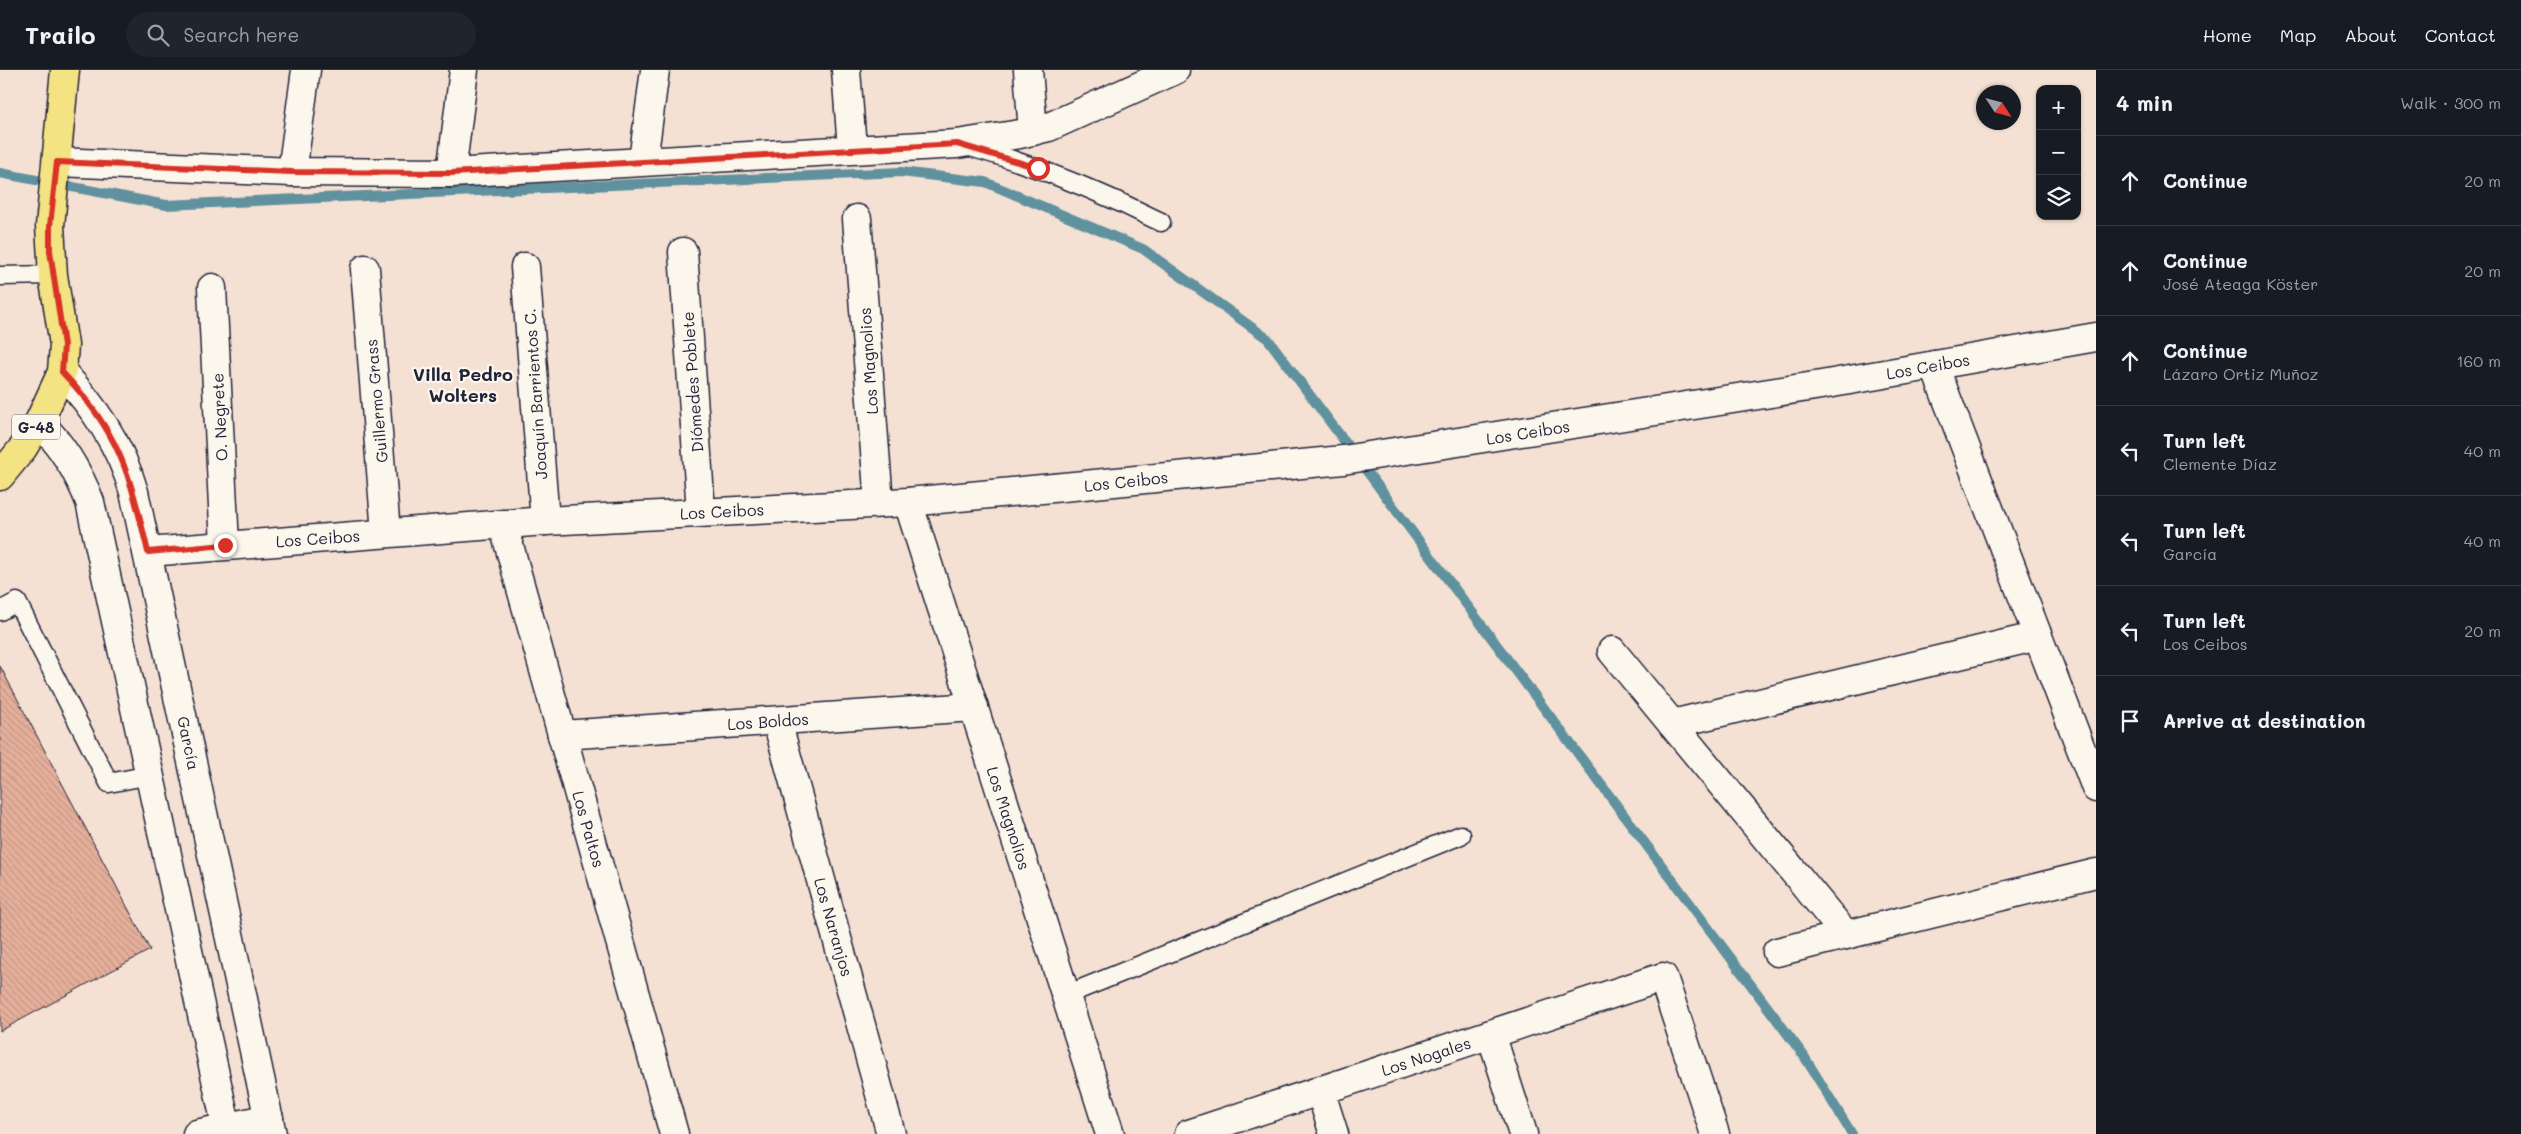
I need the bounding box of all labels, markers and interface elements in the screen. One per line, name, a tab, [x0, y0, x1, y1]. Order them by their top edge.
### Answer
search box	[126, 12, 476, 57]
text: Trailo	[25, 19, 96, 50]
icon: search	[144, 21, 172, 49]
text: Search here	[184, 22, 299, 47]
text: Home	[2203, 23, 2252, 47]
text: Map	[2280, 23, 2316, 47]
text: About	[2344, 23, 2397, 47]
text: Contact	[2425, 23, 2496, 47]
north arrow	[1976, 85, 2021, 130]
map controls	[2036, 85, 2081, 220]
button: +	[2036, 85, 2081, 130]
text: 4 min	[2116, 89, 2173, 116]
text: Walk · 300 m	[2400, 92, 2501, 113]
button: −	[2036, 130, 2081, 175]
route start	[1027, 157, 1050, 180]
icon: ahead	[2116, 167, 2144, 195]
text: Continue	[2163, 168, 2248, 193]
text: 20 m	[2464, 170, 2501, 191]
button: layers	[2036, 175, 2081, 220]
text: Continue	[2163, 248, 2248, 273]
icon: ahead	[2116, 257, 2144, 285]
text: 20 m	[2464, 260, 2501, 281]
text: José Ateaga Köster	[2163, 273, 2318, 294]
street label: Los Magnolios	[854, 307, 882, 415]
street label: Joaquín Barrientos C.	[519, 308, 551, 480]
street label: Diómedes Poblete	[677, 311, 707, 453]
street label: Guillermo Grass	[360, 338, 392, 464]
text: Continue	[2163, 338, 2248, 363]
icon: ahead	[2116, 347, 2144, 375]
street label: Los Ceibos	[1885, 348, 1971, 384]
text: 160 m	[2456, 350, 2501, 371]
district label: Villa Pedro Wolters	[413, 362, 513, 407]
text: Lázaro Ortiz Muñoz	[2163, 363, 2318, 384]
street label: O. Negrete	[206, 372, 232, 462]
road number: G-48	[12, 414, 60, 440]
street label: Los Ceibos	[1485, 415, 1571, 449]
text: Turn left	[2163, 428, 2246, 453]
icon: left	[2116, 437, 2144, 465]
text: 40 m	[2464, 440, 2501, 461]
text: Clemente Díaz	[2163, 453, 2277, 474]
street label: Los Ceibos	[1083, 466, 1169, 496]
street label: Los Ceibos	[679, 498, 765, 524]
text: Turn left	[2163, 518, 2246, 543]
street label: Los Ceibos	[275, 525, 361, 551]
icon: left	[2116, 527, 2144, 555]
text: 40 m	[2464, 530, 2501, 551]
route end	[214, 534, 237, 557]
text: García	[2163, 543, 2217, 564]
text: Turn left	[2163, 608, 2246, 633]
icon: left	[2116, 617, 2144, 645]
text: 20 m	[2464, 620, 2501, 641]
text: Los Ceibos	[2163, 633, 2247, 654]
icon: arrive	[2116, 707, 2144, 735]
street label: Los Boldos	[727, 708, 809, 734]
text: Arrive at destination	[2163, 708, 2366, 733]
street label: García	[173, 714, 205, 772]
street label: Los Magnolios	[982, 764, 1036, 872]
street label: Los Paltos	[568, 788, 610, 870]
street label: Los Naranjos	[810, 875, 858, 979]
street label: Los Nogales	[1379, 1032, 1473, 1080]

